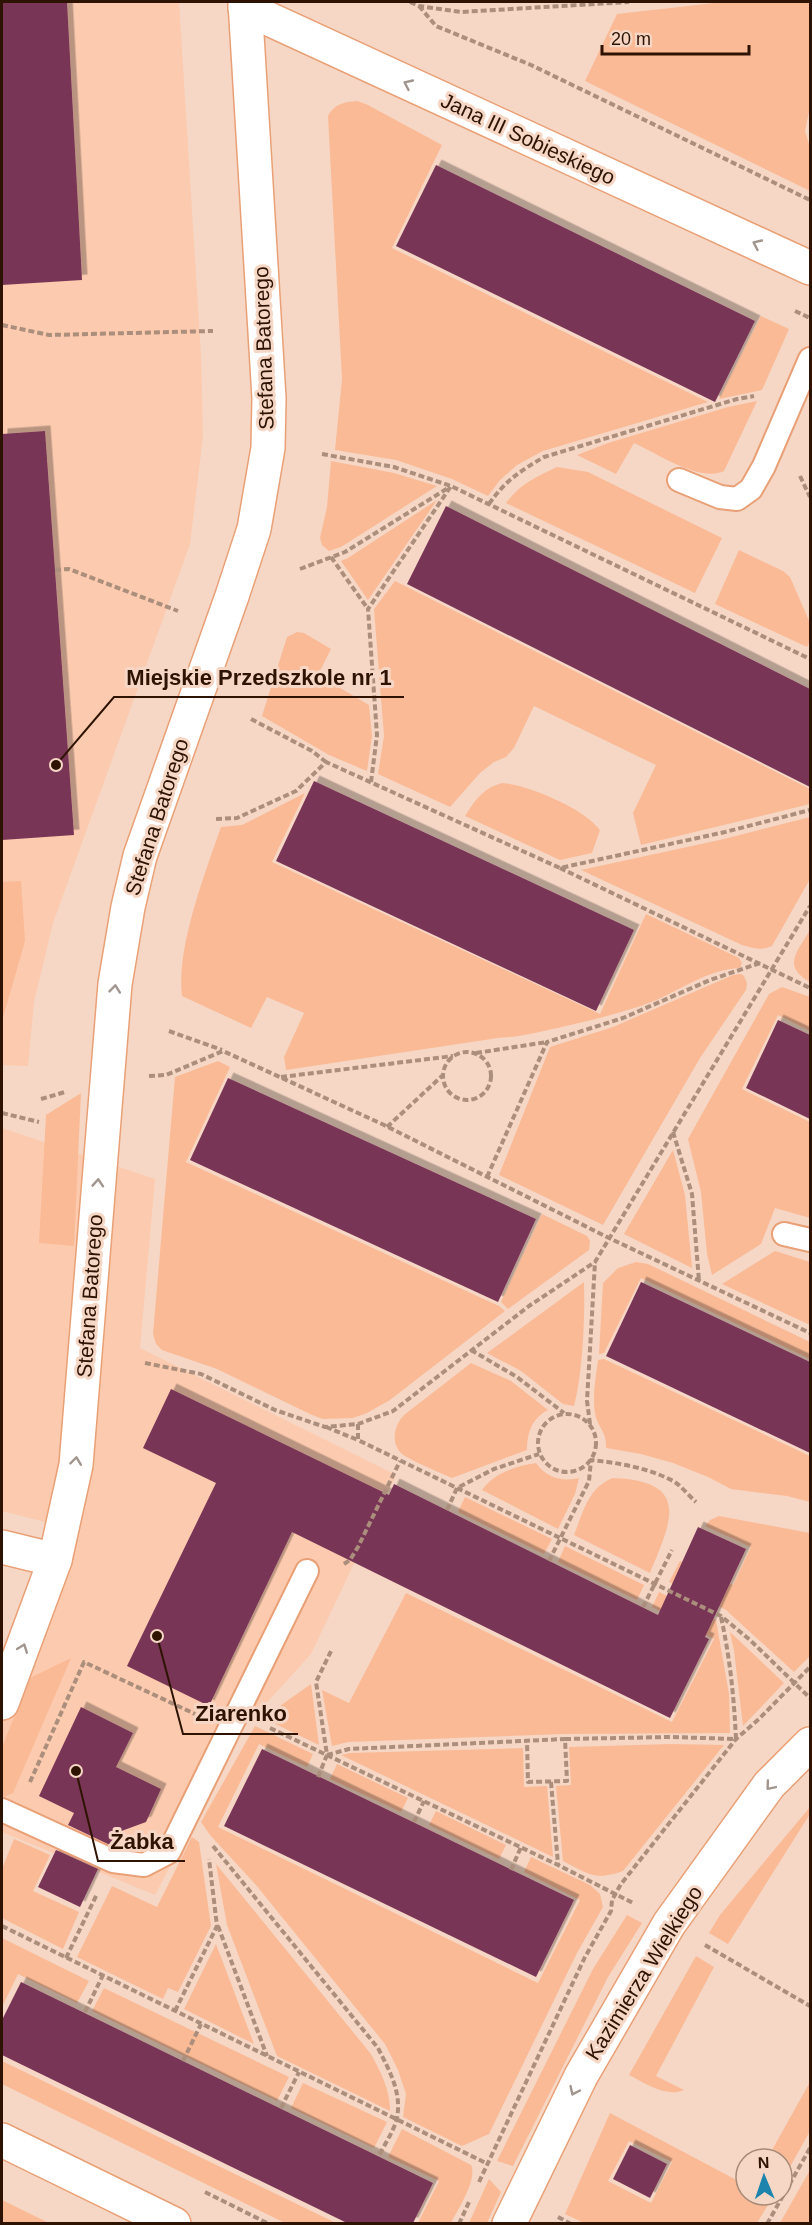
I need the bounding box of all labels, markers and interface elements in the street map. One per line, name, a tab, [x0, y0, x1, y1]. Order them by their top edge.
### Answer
scale bar	[602, 18, 749, 56]
text: 20 m	[611, 29, 651, 49]
one-way arrow	[404, 79, 415, 91]
street label: Jana III Sobieskiego	[438, 88, 619, 189]
one-way arrow	[753, 239, 764, 251]
street label: Stefana Batorego	[249, 266, 278, 430]
callout: Miejskie Przedszkole nr 1	[114, 657, 404, 697]
text: Miejskie Przedszkole nr 1	[126, 665, 392, 690]
street label: Stefana Batorego	[120, 736, 193, 898]
one-way arrow	[108, 984, 121, 994]
one-way arrow	[92, 1179, 105, 1188]
street label: Stefana Batorego	[72, 1214, 107, 1378]
one-way arrow	[70, 1457, 82, 1466]
one-way arrow	[15, 1644, 28, 1654]
callout: Ziarenko	[183, 1694, 298, 1734]
text: Ziarenko	[195, 1701, 287, 1726]
one-way arrow	[766, 1779, 777, 1790]
callout: Żabka	[98, 1821, 185, 1861]
text: Żabka	[110, 1829, 175, 1854]
street label: Kazimierza Wielkiego	[581, 1882, 707, 2064]
one-way arrow	[569, 2084, 581, 2095]
north arrow	[734, 2147, 794, 2207]
text: N	[757, 2154, 770, 2171]

